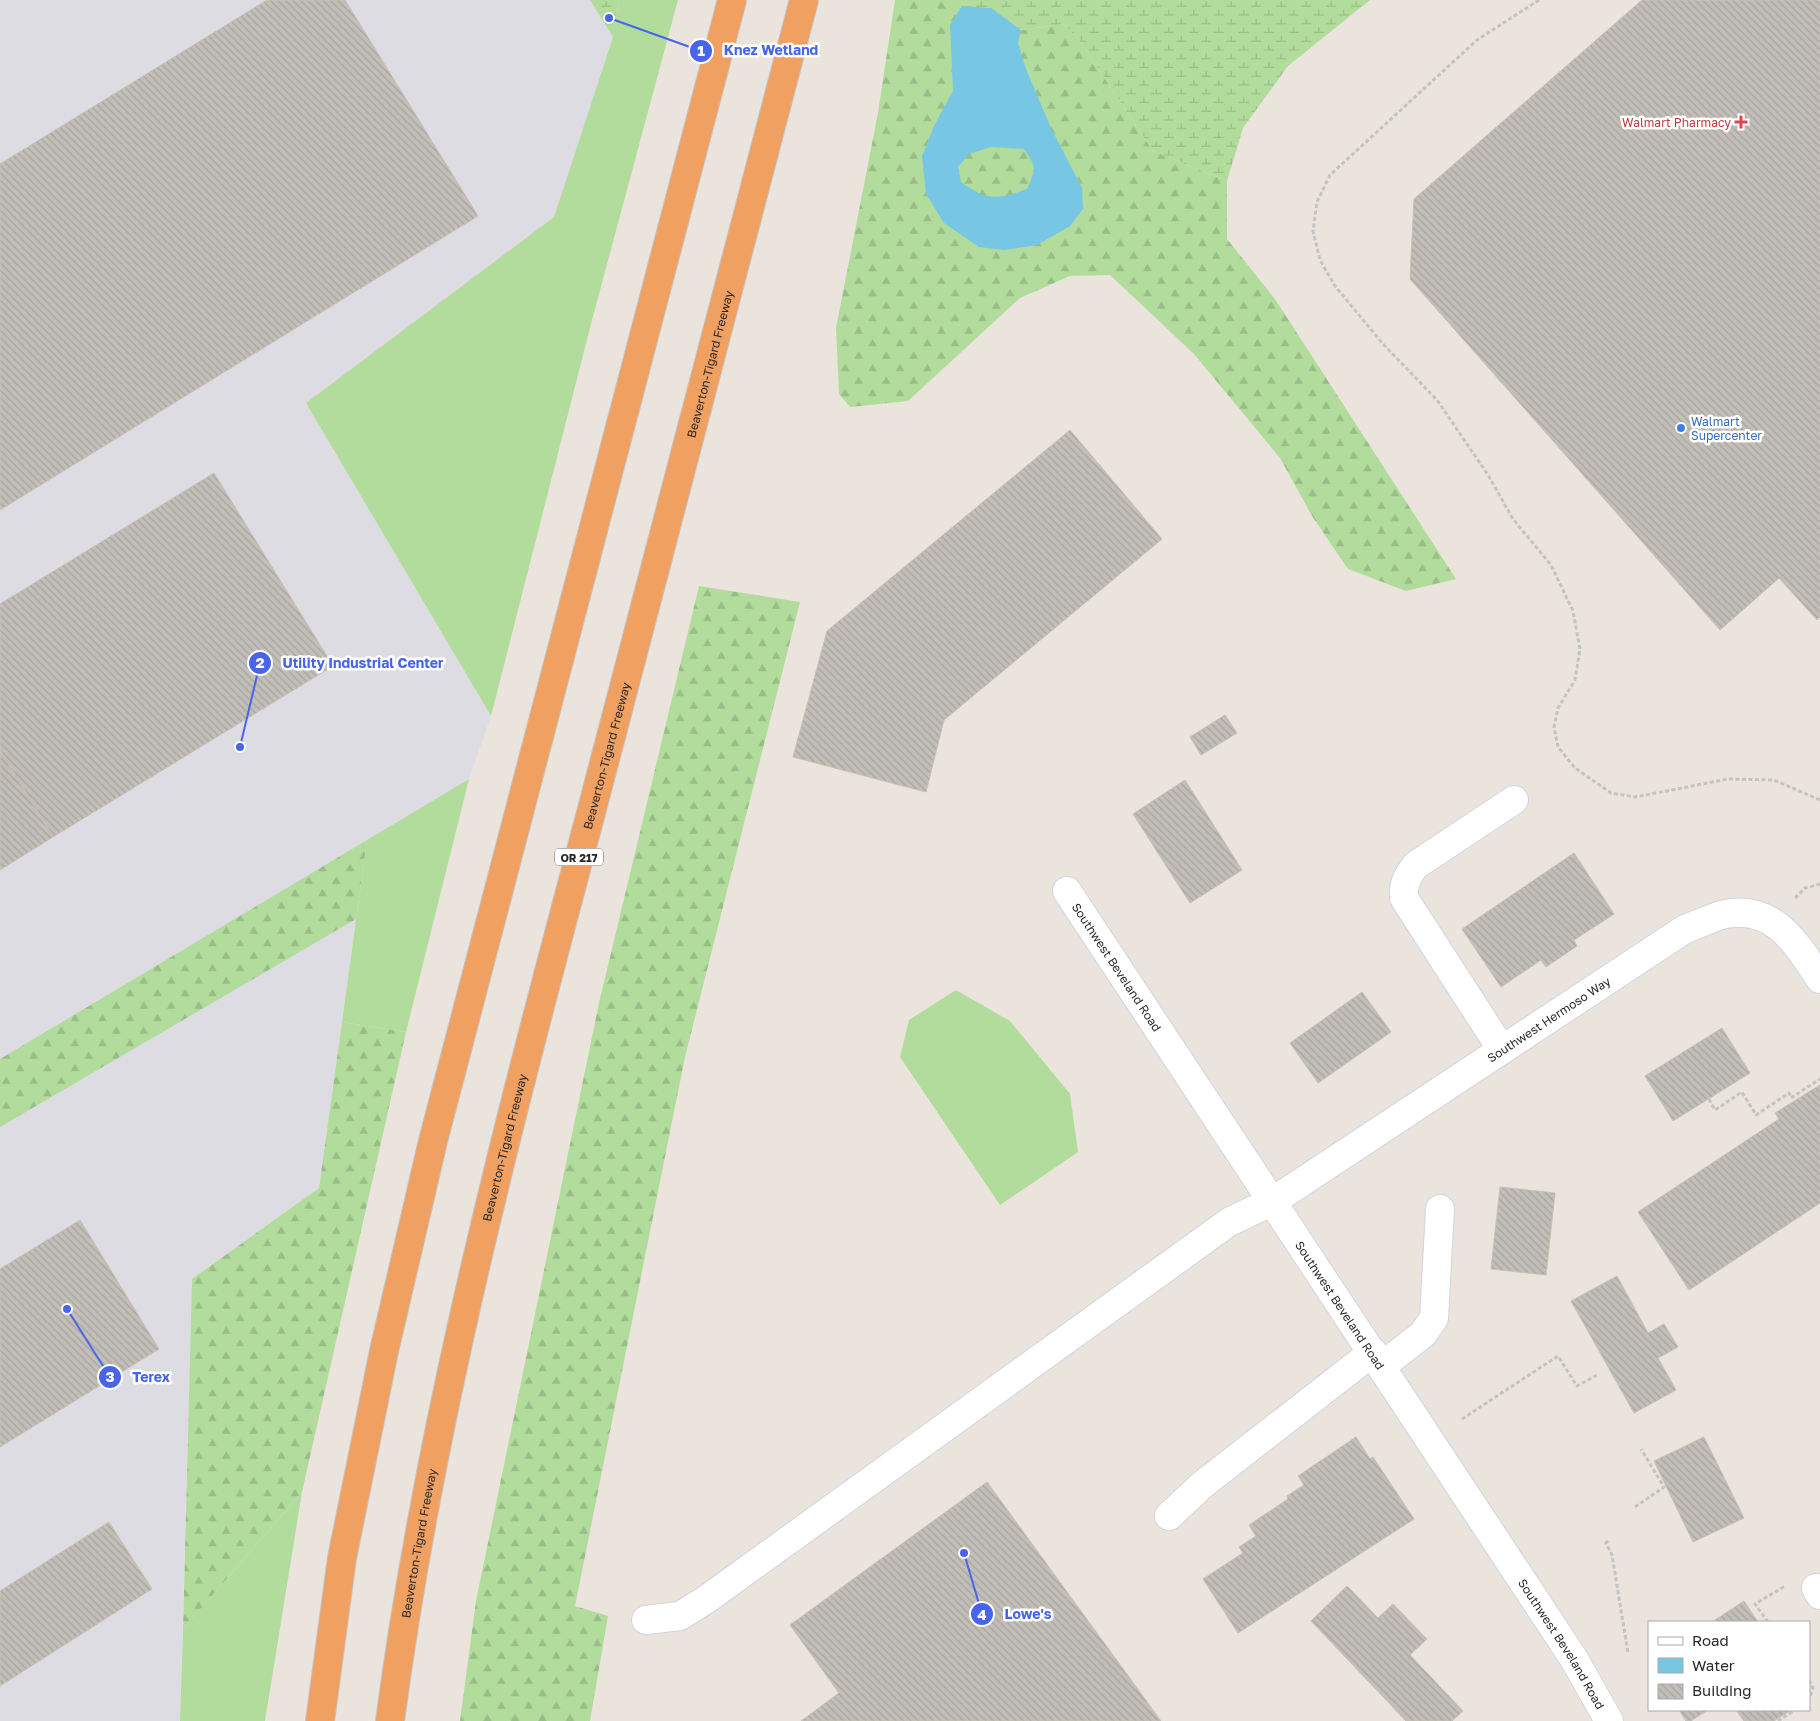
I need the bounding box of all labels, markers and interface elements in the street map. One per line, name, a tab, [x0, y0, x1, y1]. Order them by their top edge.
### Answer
callout: Knez Wetland	[689, 36, 828, 65]
text: 1	[697, 41, 705, 59]
text: Knez Wetland	[724, 41, 818, 58]
place label: Walmart Pharmacy	[1622, 115, 1731, 130]
marker: Walmart Pharmacy	[1735, 116, 1747, 128]
street label: Beaverton-Tigard Freeway	[683, 289, 736, 439]
place label: Walmart Supercenter	[1691, 414, 1762, 443]
marker: Walmart Supercenter	[1675, 422, 1687, 434]
callout: Utility Industrial Center	[248, 648, 454, 677]
text: 2	[255, 653, 265, 671]
text: Utility Industrial Center	[283, 654, 444, 671]
street label: Beaverton-Tigard Freeway	[579, 680, 633, 831]
road number: OR 217	[555, 849, 603, 866]
street label: Southwest Beveland Road	[1069, 900, 1165, 1034]
street label: Southwest Hermoso Way	[1484, 973, 1613, 1065]
street label: Beaverton-Tigard Freeway	[479, 1072, 530, 1223]
street label: Southwest Beveland Road	[1292, 1238, 1388, 1372]
callout: Terex	[98, 1362, 180, 1391]
text: 3	[105, 1367, 115, 1385]
text: Terex	[132, 1368, 170, 1385]
street label: Beaverton-Tigard Freeway	[398, 1467, 439, 1619]
street label: Southwest Beveland Road	[1516, 1576, 1608, 1712]
callout: Lowe's	[969, 1600, 1061, 1629]
text: 4	[977, 1605, 987, 1623]
text: Lowe's	[1004, 1605, 1052, 1622]
legend	[1648, 1621, 1810, 1711]
text: Road	[1692, 1631, 1729, 1649]
text: Water	[1692, 1656, 1735, 1674]
text: Building	[1692, 1681, 1752, 1699]

